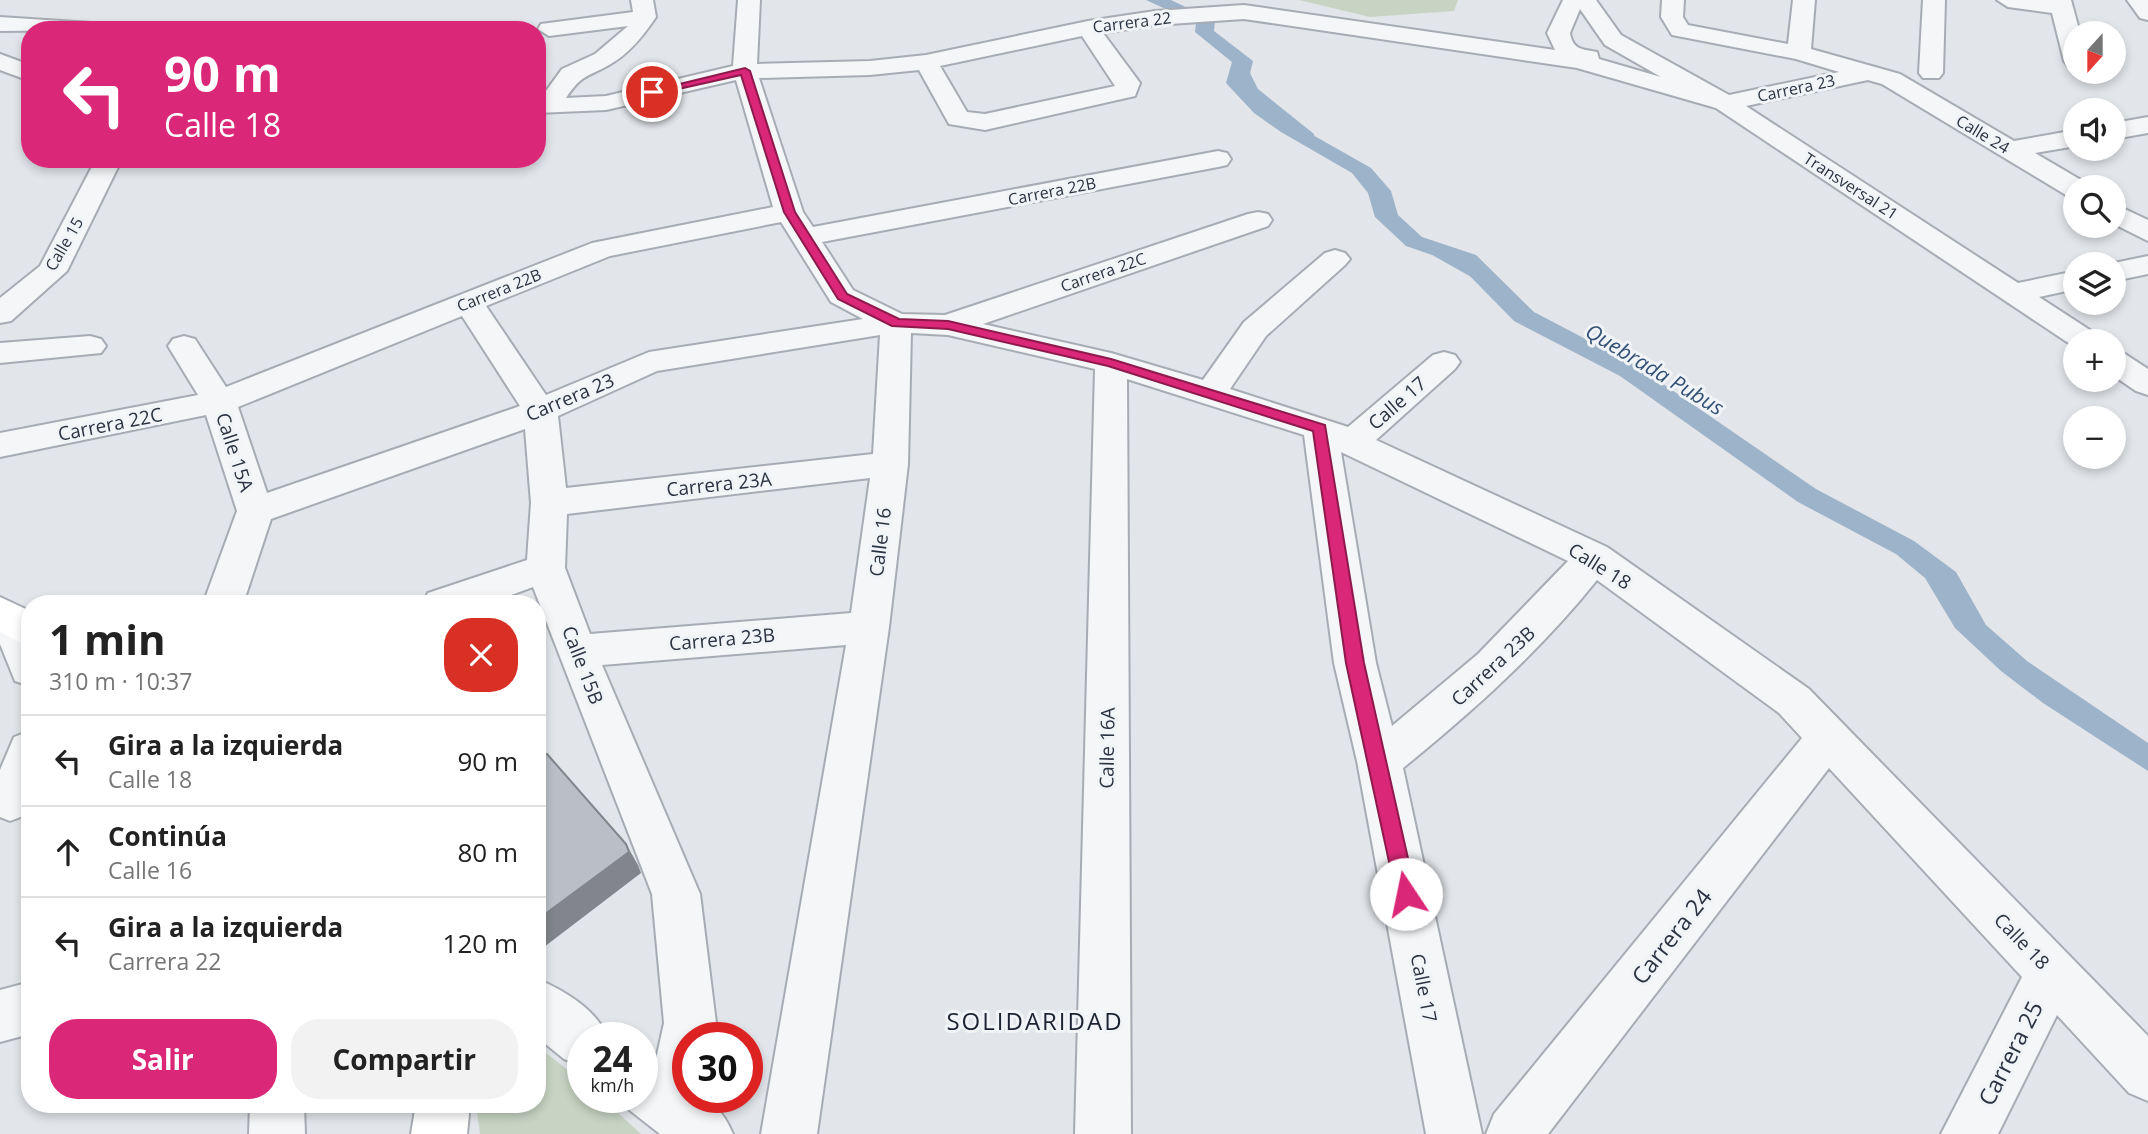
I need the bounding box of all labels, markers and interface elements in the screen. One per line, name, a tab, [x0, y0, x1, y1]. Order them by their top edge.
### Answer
street label: Carrera 22	[1091, 6, 1173, 38]
north arrow	[2063, 21, 2126, 84]
map controls	[2063, 21, 2126, 469]
text: 90 m	[164, 40, 281, 106]
icon: left	[49, 49, 140, 140]
pin	[622, 62, 682, 122]
street label: Carrera 23	[1755, 69, 1837, 107]
icon: arrive	[633, 73, 671, 111]
button: sound	[2063, 98, 2126, 161]
text: Calle 18	[164, 103, 281, 146]
street label: Calle 24	[1952, 110, 2014, 158]
street label: Transversal 21	[1800, 147, 1902, 225]
street label: Carrera 22B	[1006, 172, 1098, 210]
button: search	[2063, 175, 2126, 238]
street label: Calle 15	[40, 213, 88, 275]
street label: Carrera 22C	[1057, 247, 1149, 297]
button: layers	[2063, 252, 2126, 315]
street label: Carrera 22B	[454, 263, 544, 317]
water label: Quebrada Pubus	[1581, 317, 1729, 421]
button: +	[2063, 329, 2126, 392]
street label: Carrera 23	[522, 367, 618, 427]
street label: Calle 17	[1362, 370, 1432, 436]
street label: Carrera 22C	[56, 401, 164, 447]
button: −	[2063, 406, 2126, 469]
street label: Calle 15A	[210, 409, 260, 495]
street label: Carrera 23A	[665, 466, 773, 502]
street label: Calle 16	[863, 506, 897, 578]
street label: Calle 18	[1564, 537, 1636, 595]
text: 1 min	[49, 610, 166, 667]
button: close	[444, 618, 518, 692]
street label: Carrera 23B	[1445, 620, 1541, 712]
street label: Carrera 23B	[668, 621, 776, 657]
street label: Calle 15B	[556, 622, 610, 708]
text: 310 m · 10:37	[49, 665, 192, 697]
street label: Calle 16A	[1093, 707, 1121, 789]
text: Gira a la izquierda	[108, 727, 343, 763]
icon: left	[49, 742, 87, 780]
text: 90 m	[457, 743, 518, 779]
text: Calle 18	[108, 763, 192, 795]
text: Continúa	[108, 818, 227, 854]
icon: ahead	[49, 833, 87, 871]
text: 80 m	[457, 834, 518, 870]
text: Calle 16	[108, 854, 192, 886]
position arrow	[1369, 857, 1443, 931]
street label: Carrera 24	[1623, 881, 1719, 991]
street label: Calle 18	[1989, 907, 2055, 975]
text: Gira a la izquierda	[108, 909, 343, 945]
icon: left	[49, 924, 87, 962]
text: 120 m	[443, 925, 518, 961]
text: Carrera 22	[108, 945, 221, 977]
street label: Calle 17	[1405, 951, 1443, 1025]
street label: Carrera 25	[1970, 995, 2050, 1111]
district label: SOLIDARIDAD	[946, 1004, 1124, 1037]
button: Salir	[49, 1019, 277, 1099]
button: Compartir	[291, 1019, 518, 1099]
speed limit sign: 30	[672, 1022, 763, 1113]
text: 24	[592, 1035, 633, 1082]
text: km/h	[591, 1073, 634, 1097]

